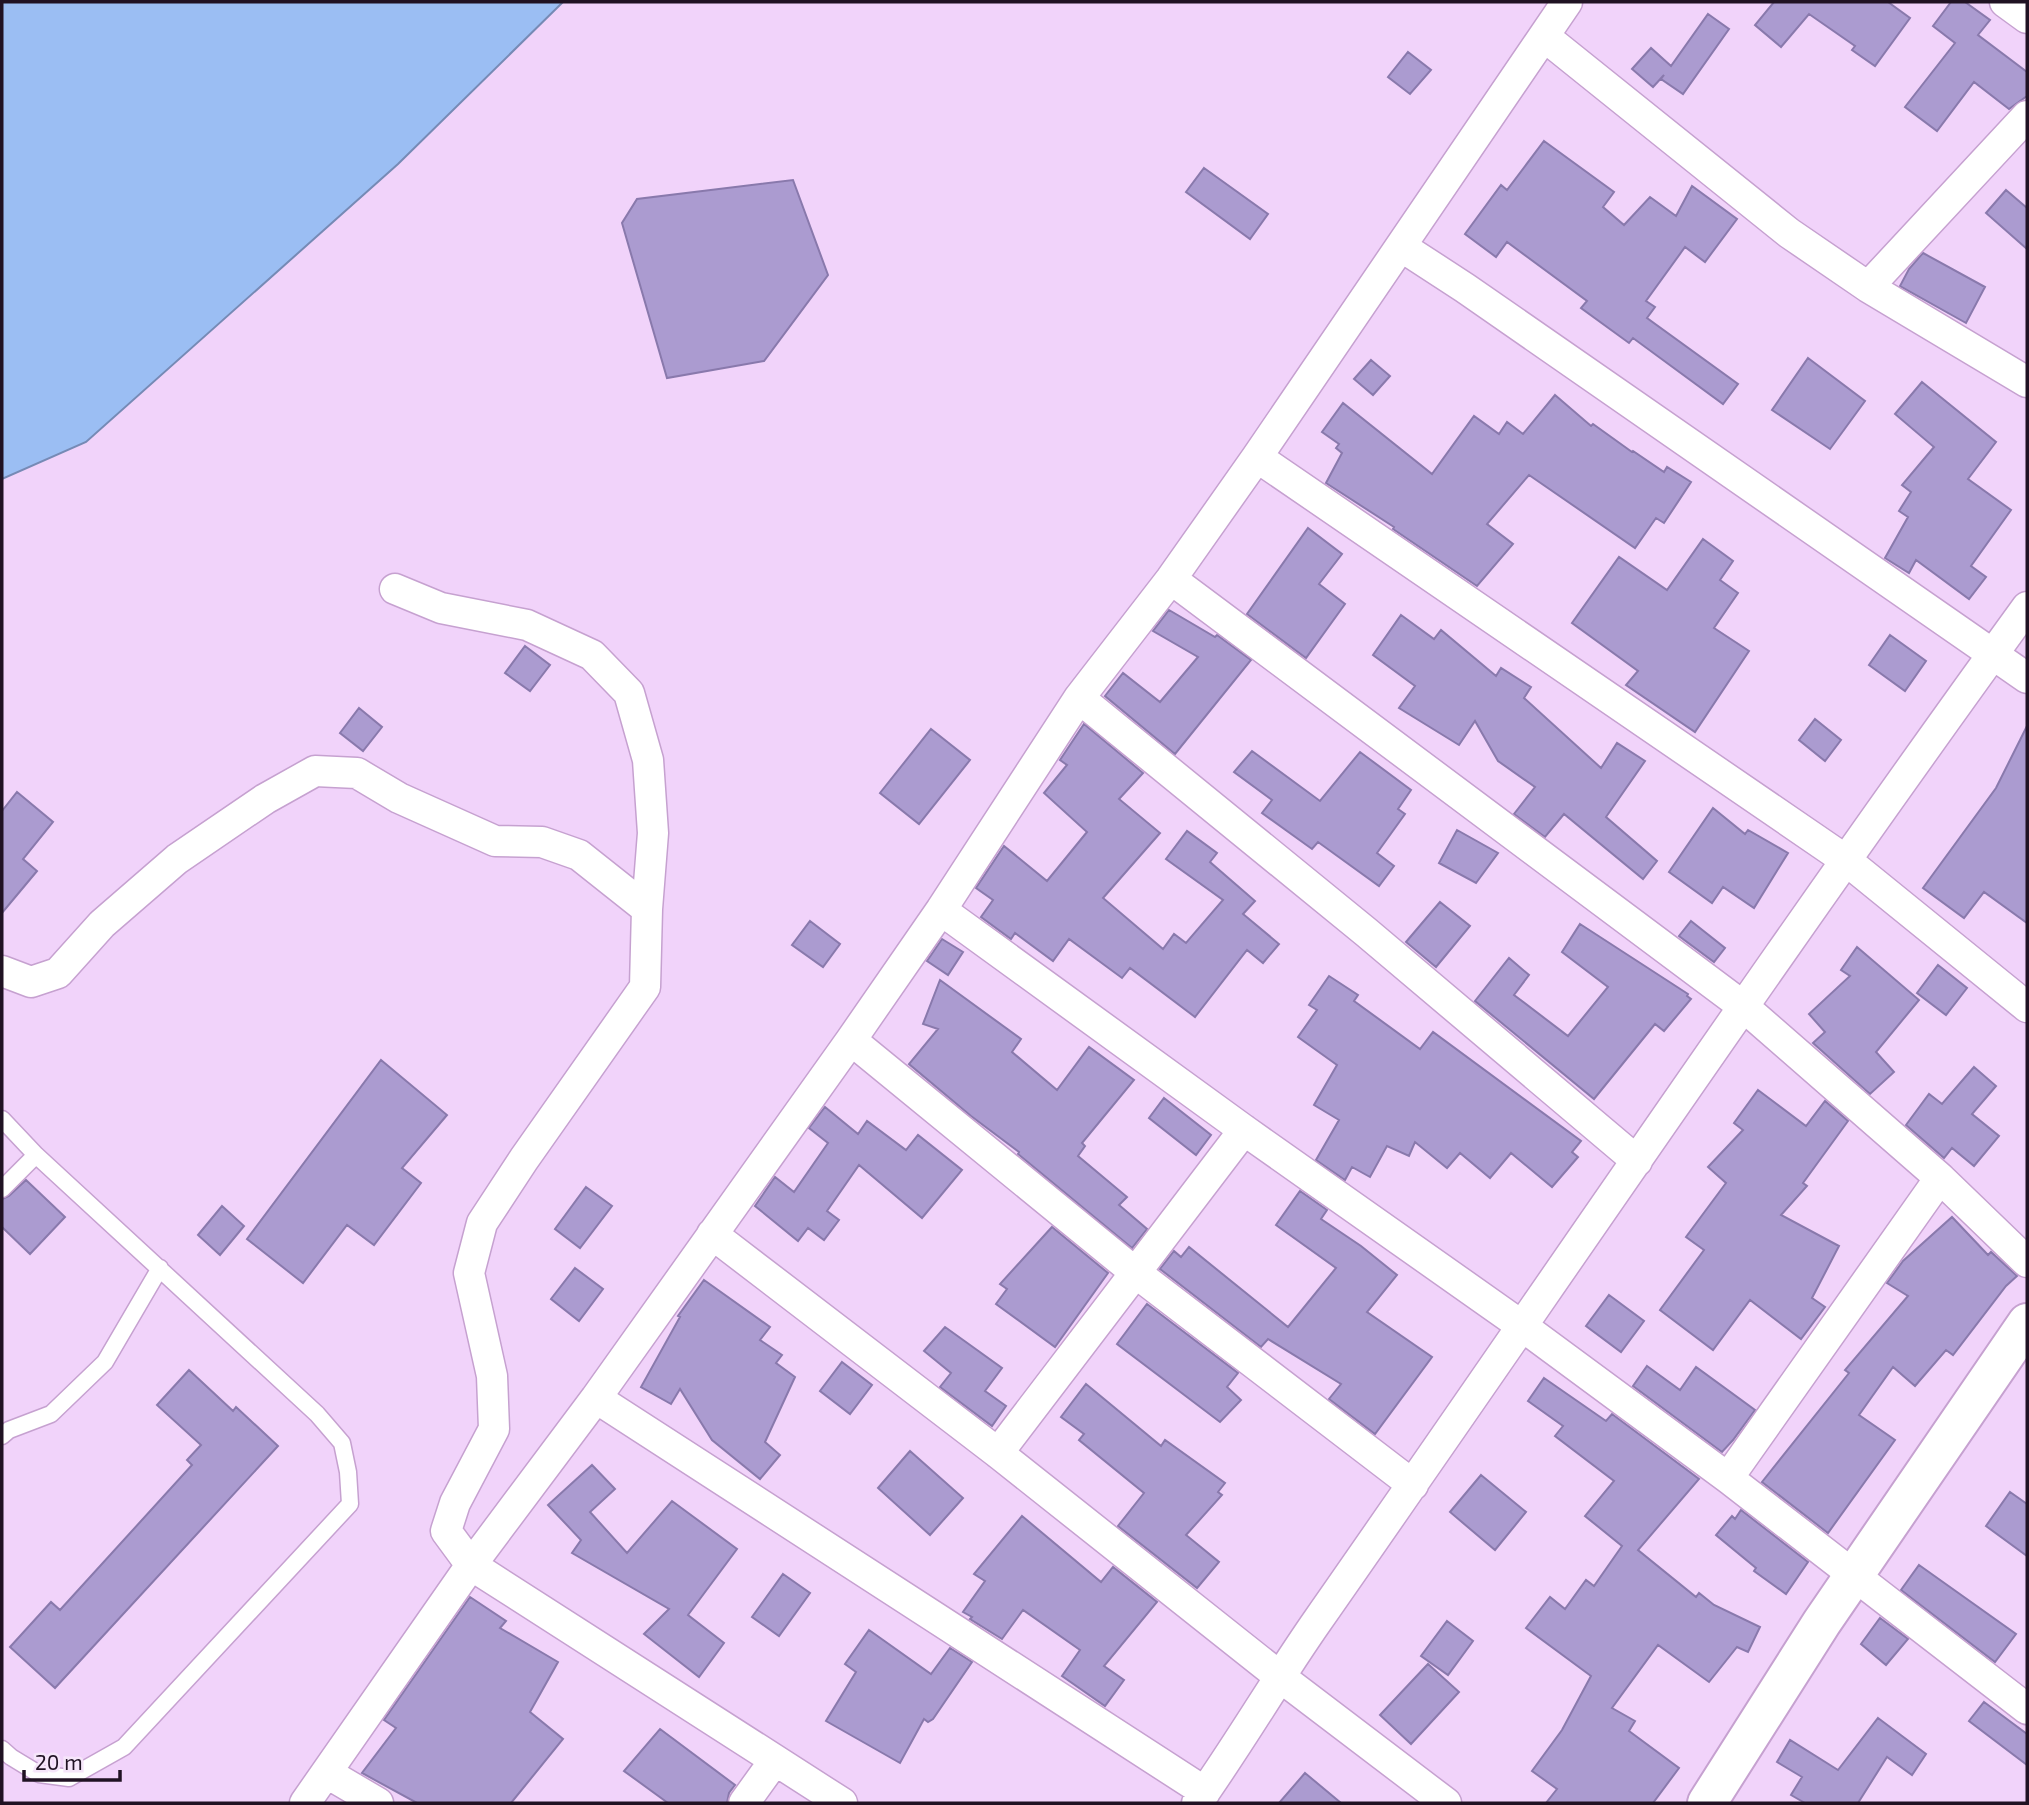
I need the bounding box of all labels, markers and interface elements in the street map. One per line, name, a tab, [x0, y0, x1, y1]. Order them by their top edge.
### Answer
scale bar	[24, 1738, 121, 1782]
text: 20 m	[35, 1749, 83, 1774]

